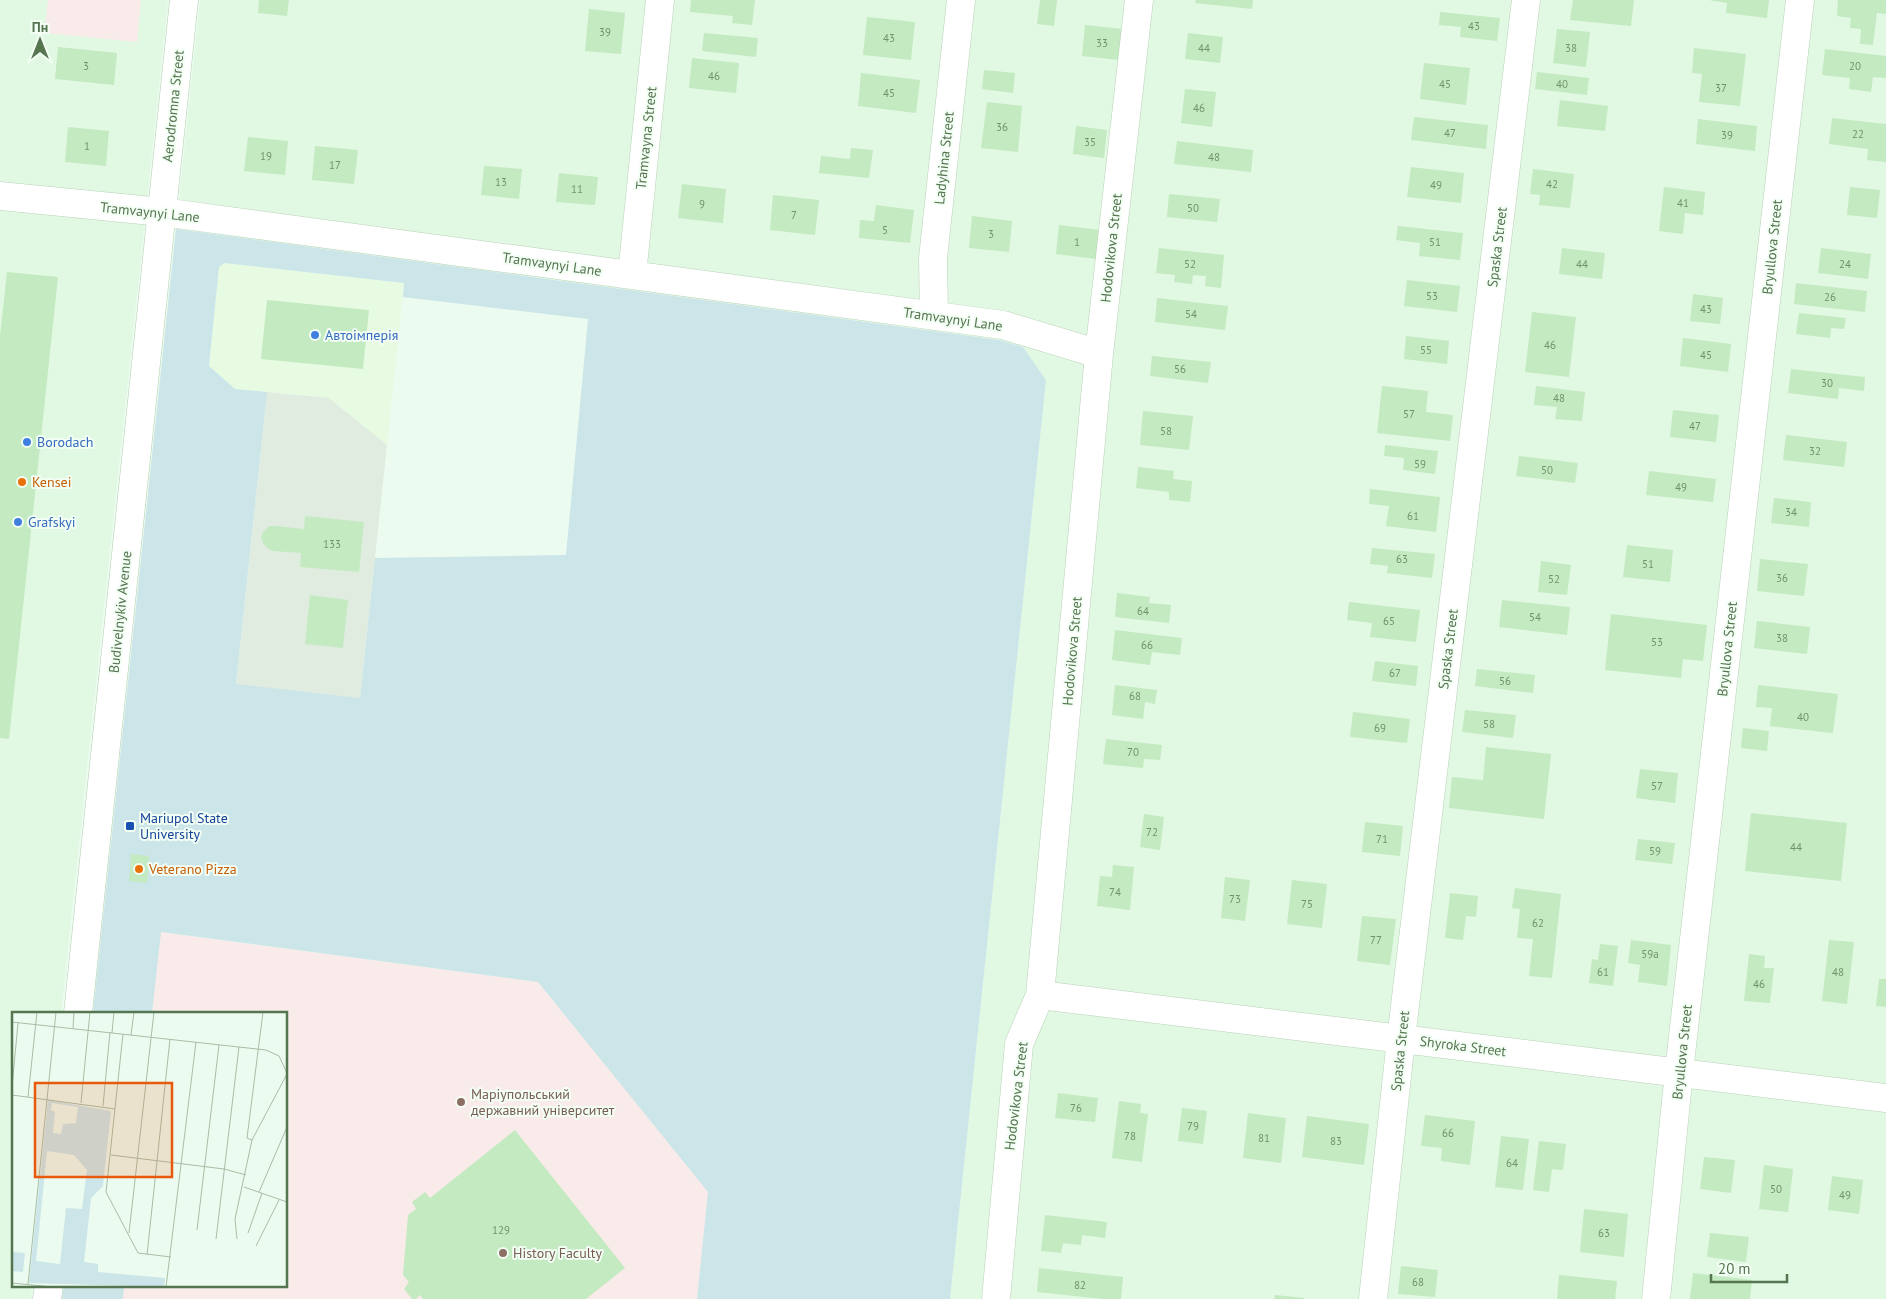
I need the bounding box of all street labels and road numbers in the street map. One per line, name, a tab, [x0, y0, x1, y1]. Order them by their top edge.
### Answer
street label: Aerodromna Street	[158, 49, 188, 163]
street label: Tramvayna Street	[632, 85, 660, 191]
street label: Ladyhina Street	[930, 110, 958, 205]
street label: Hodovikova Street	[1096, 192, 1126, 303]
street label: Tramvaynyi Lane	[99, 198, 201, 226]
street label: Bryullova Street	[1758, 198, 1786, 296]
street label: Spaska Street	[1483, 205, 1511, 288]
street label: Tramvaynyi Lane	[501, 248, 603, 280]
street label: Tramvaynyi Lane	[902, 303, 1004, 335]
street label: Budivelnykiv Avenue	[105, 550, 135, 674]
street label: Hodovikova Street	[1058, 596, 1086, 706]
street label: Bryullova Street	[1713, 600, 1741, 698]
street label: Spaska Street	[1434, 607, 1462, 690]
street label: Bryullova Street	[1668, 1003, 1696, 1101]
street label: Spaska Street	[1387, 1010, 1413, 1092]
street label: Shyroka Street	[1419, 1032, 1508, 1060]
street label: Hodovikova Street	[1000, 1040, 1032, 1151]

